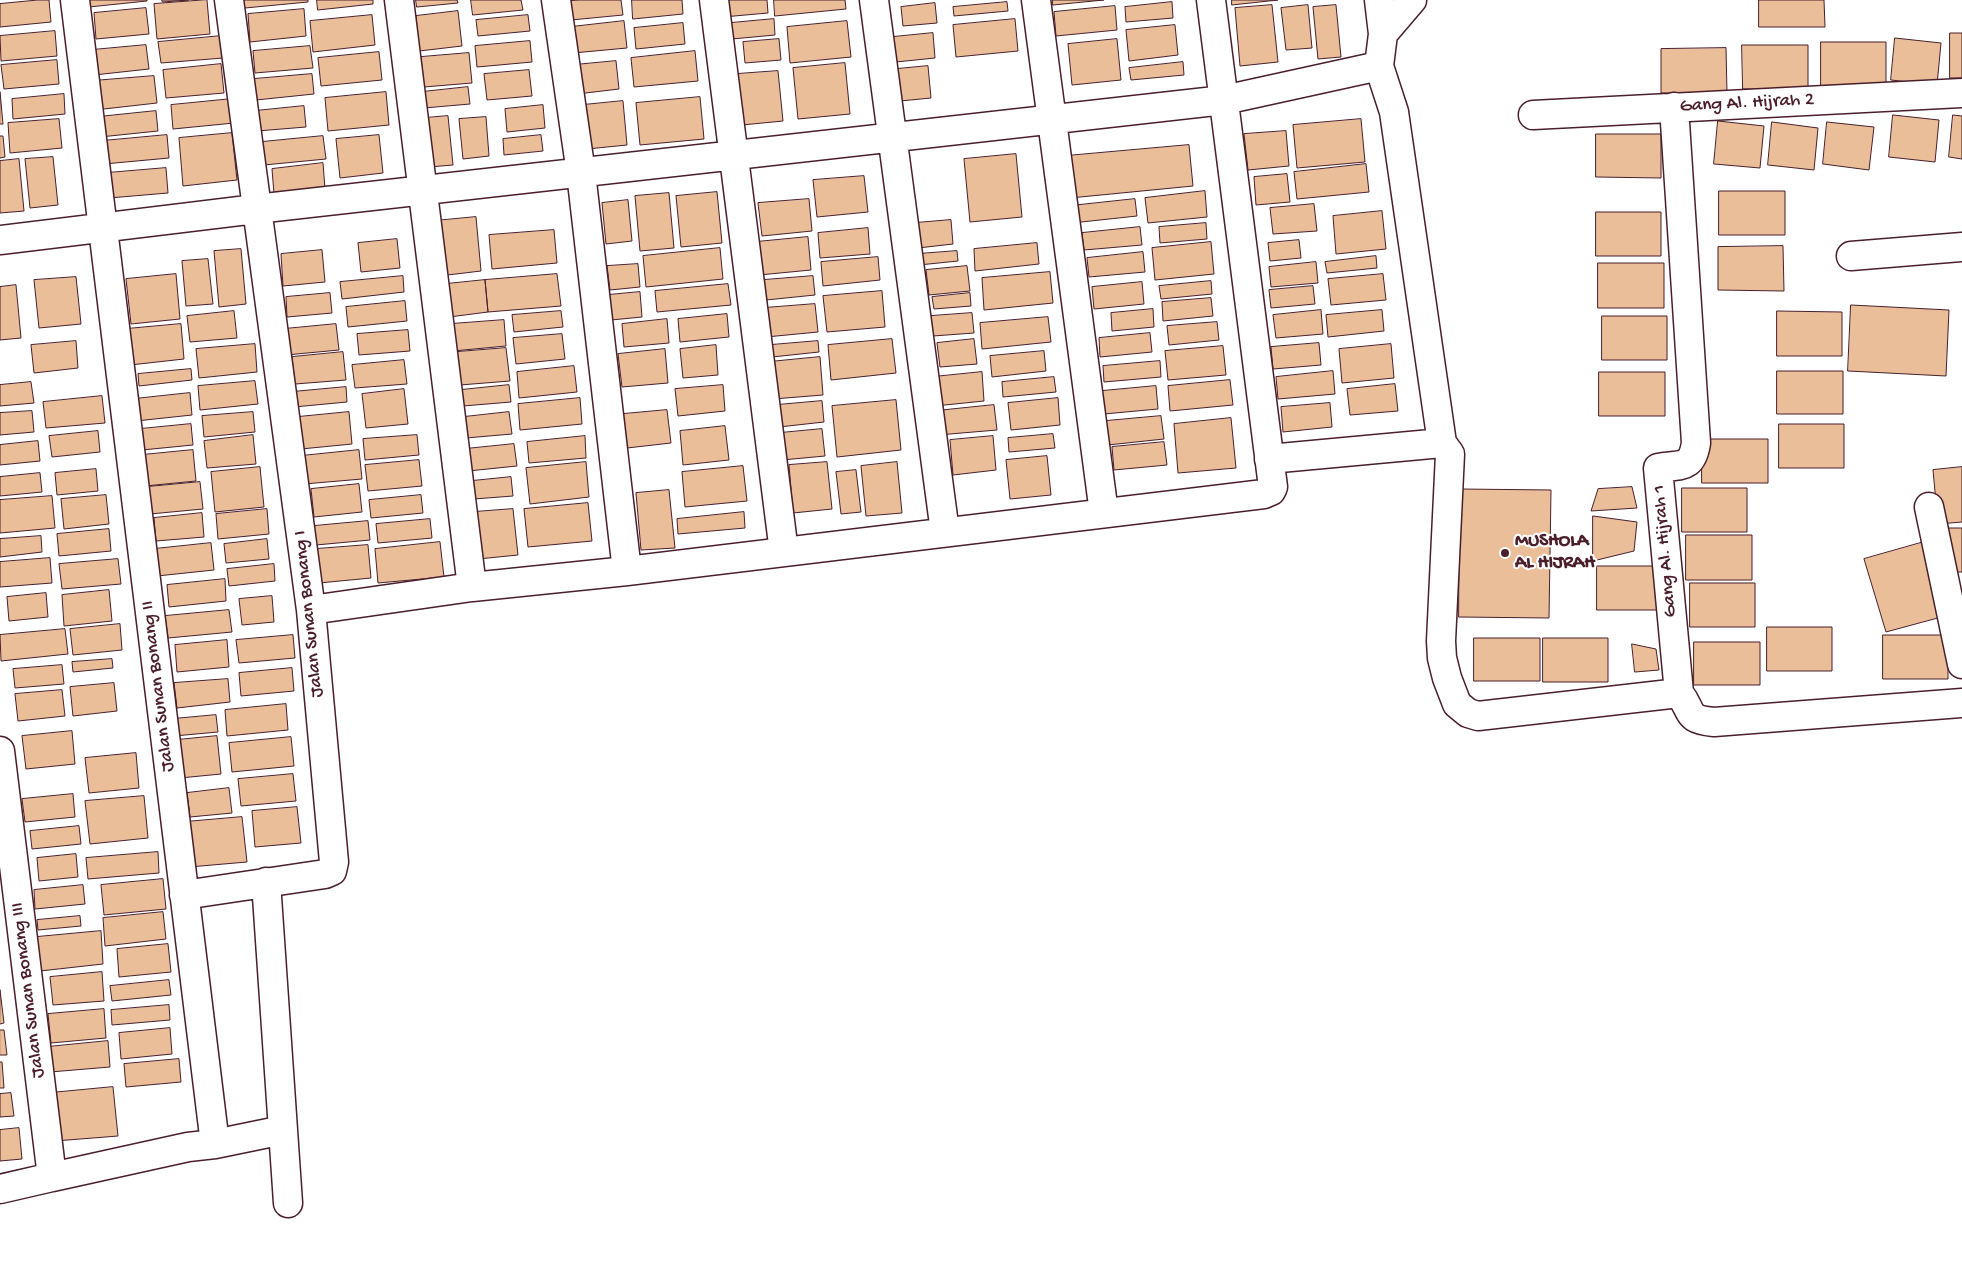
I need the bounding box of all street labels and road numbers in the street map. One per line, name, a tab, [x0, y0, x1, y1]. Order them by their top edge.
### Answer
street label: Gang Al. Hijrah 2	[1679, 89, 1815, 119]
street label: Gang Al. Hijrah 1	[1649, 484, 1683, 618]
street label: Jalan Sunan Bonang I	[290, 529, 330, 699]
street label: Jalan Sunan Bonang II	[137, 599, 181, 773]
street label: Jalan Sunan Bonang III	[7, 901, 51, 1079]

